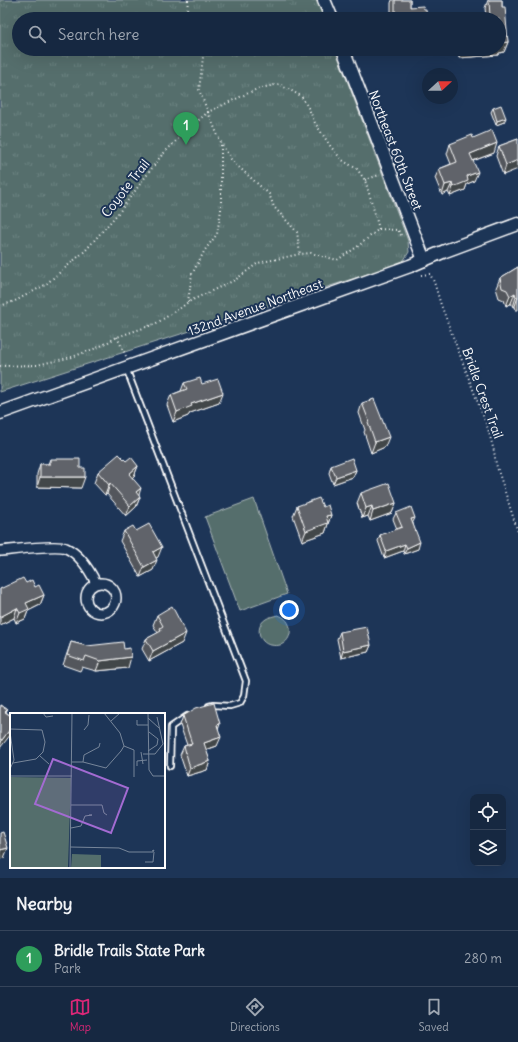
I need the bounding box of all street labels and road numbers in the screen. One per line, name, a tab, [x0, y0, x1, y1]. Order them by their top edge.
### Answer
street label: Northeast 60th Street	[365, 88, 426, 213]
street label: Coyote Trail	[97, 156, 153, 221]
street label: 132nd Avenue Northeast	[185, 275, 326, 340]
street label: Bridle Crest Trail	[458, 345, 507, 441]

